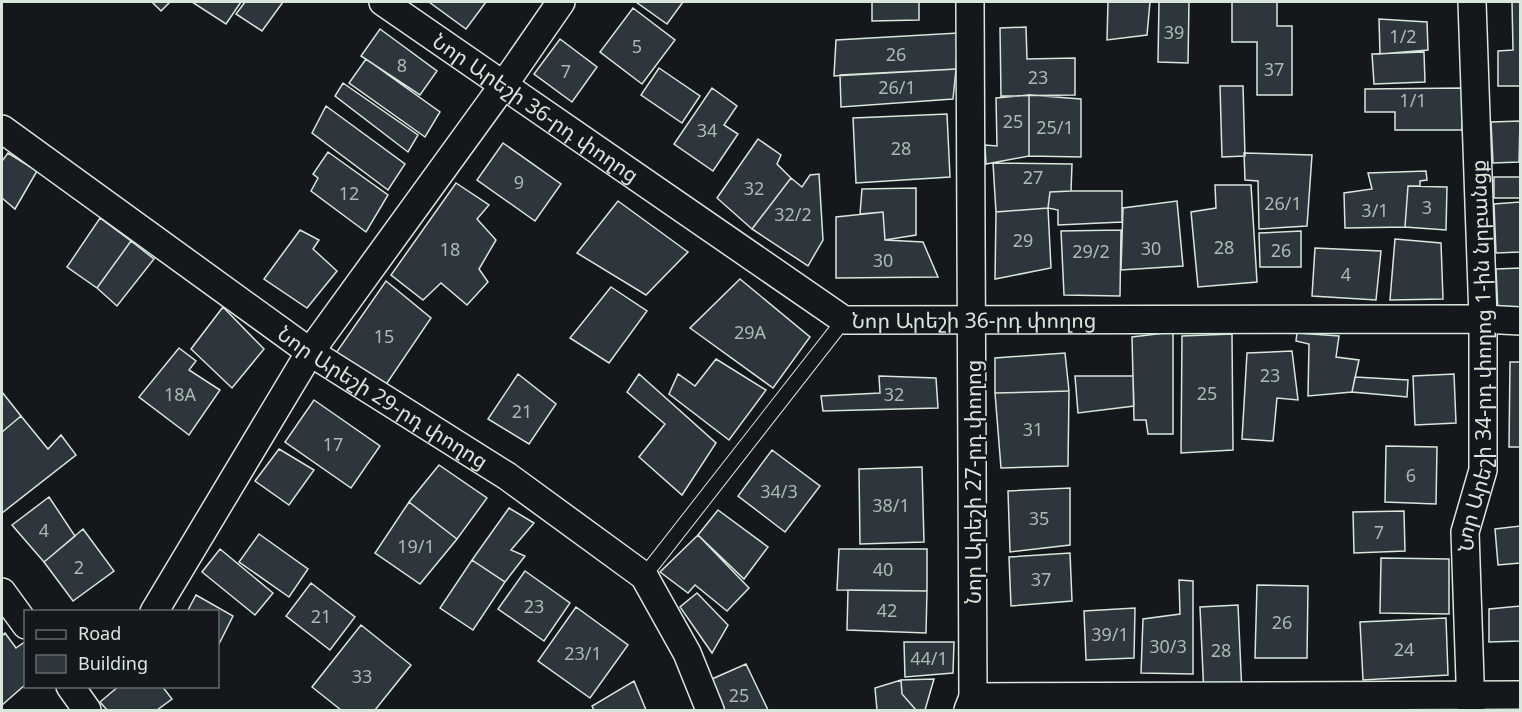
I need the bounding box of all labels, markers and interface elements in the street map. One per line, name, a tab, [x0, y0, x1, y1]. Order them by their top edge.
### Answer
house number: 39	[1164, 20, 1184, 44]
house number: 1/2	[1389, 24, 1417, 48]
street label: Նոր Արեշի 36-րդ փողոց	[427, 27, 645, 189]
house number: 5	[632, 34, 642, 58]
house number: 26	[886, 42, 906, 66]
house number: 8	[397, 53, 407, 77]
house number: 37	[1264, 57, 1284, 81]
house number: 7	[561, 59, 571, 83]
house number: 23	[1028, 65, 1048, 89]
house number: 26/1	[878, 75, 916, 99]
house number: 1/1	[1399, 88, 1427, 112]
house number: 25	[1003, 109, 1023, 133]
house number: 25/1	[1036, 115, 1074, 139]
house number: 34	[697, 118, 717, 142]
house number: 28	[891, 136, 911, 160]
street label: Նոր Արեշի 34-րդ փողոց 1-ին նրբանցք	[1450, 159, 1497, 552]
house number: 27	[1023, 165, 1043, 189]
house number: 9	[514, 170, 524, 194]
house number: 32	[744, 176, 764, 200]
house number: 12	[339, 181, 359, 205]
house number: 26/1	[1264, 191, 1302, 215]
house number: 3	[1422, 195, 1432, 219]
house number: 3/1	[1361, 198, 1389, 222]
house number: 32/2	[774, 202, 812, 226]
house number: 29	[1013, 228, 1033, 252]
house number: 28	[1214, 235, 1234, 259]
house number: 30	[1141, 236, 1161, 260]
house number: 18	[440, 237, 460, 261]
house number: 26	[1271, 238, 1291, 262]
house number: 29/2	[1072, 239, 1110, 263]
house number: 30	[873, 248, 893, 272]
house number: 4	[1341, 262, 1351, 286]
street label: Նոր Արեշի 36-րդ փողոց	[852, 306, 1096, 334]
street label: Նոր Արեշի 29-րդ փողոց	[272, 319, 494, 475]
house number: 29A	[734, 320, 767, 344]
house number: 15	[374, 324, 394, 348]
street label: Նոր Արեշի 27-րդ փողոց	[959, 360, 987, 604]
house number: 23	[1260, 363, 1280, 387]
house number: 25	[1197, 381, 1217, 405]
house number: 18A	[164, 382, 197, 406]
house number: 32	[884, 382, 904, 406]
house number: 21	[512, 399, 532, 423]
house number: 31	[1023, 417, 1043, 441]
house number: 17	[323, 432, 343, 456]
house number: 6	[1406, 463, 1416, 487]
house number: 34/3	[760, 479, 798, 503]
house number: 38/1	[872, 493, 910, 517]
house number: 35	[1029, 506, 1049, 530]
house number: 4	[39, 518, 49, 542]
house number: 7	[1374, 520, 1384, 544]
house number: 19/1	[397, 534, 435, 558]
house number: 2	[74, 555, 84, 579]
house number: 40	[873, 557, 893, 581]
house number: 37	[1031, 567, 1051, 591]
house number: 23	[524, 594, 544, 618]
house number: 42	[877, 598, 897, 622]
house number: 21	[311, 604, 331, 628]
legend	[24, 610, 219, 688]
house number: 26	[1272, 610, 1292, 634]
text: Road	[78, 621, 121, 645]
house number: 39/1	[1091, 622, 1129, 646]
house number: 30/3	[1149, 634, 1187, 658]
house number: 24	[1394, 637, 1414, 661]
house number: 28	[1211, 638, 1231, 662]
house number: 23/1	[564, 641, 602, 665]
house number: 44/1	[910, 646, 948, 670]
text: Building	[78, 651, 148, 675]
house number: 33	[352, 664, 372, 688]
house number: 25	[729, 683, 749, 707]

